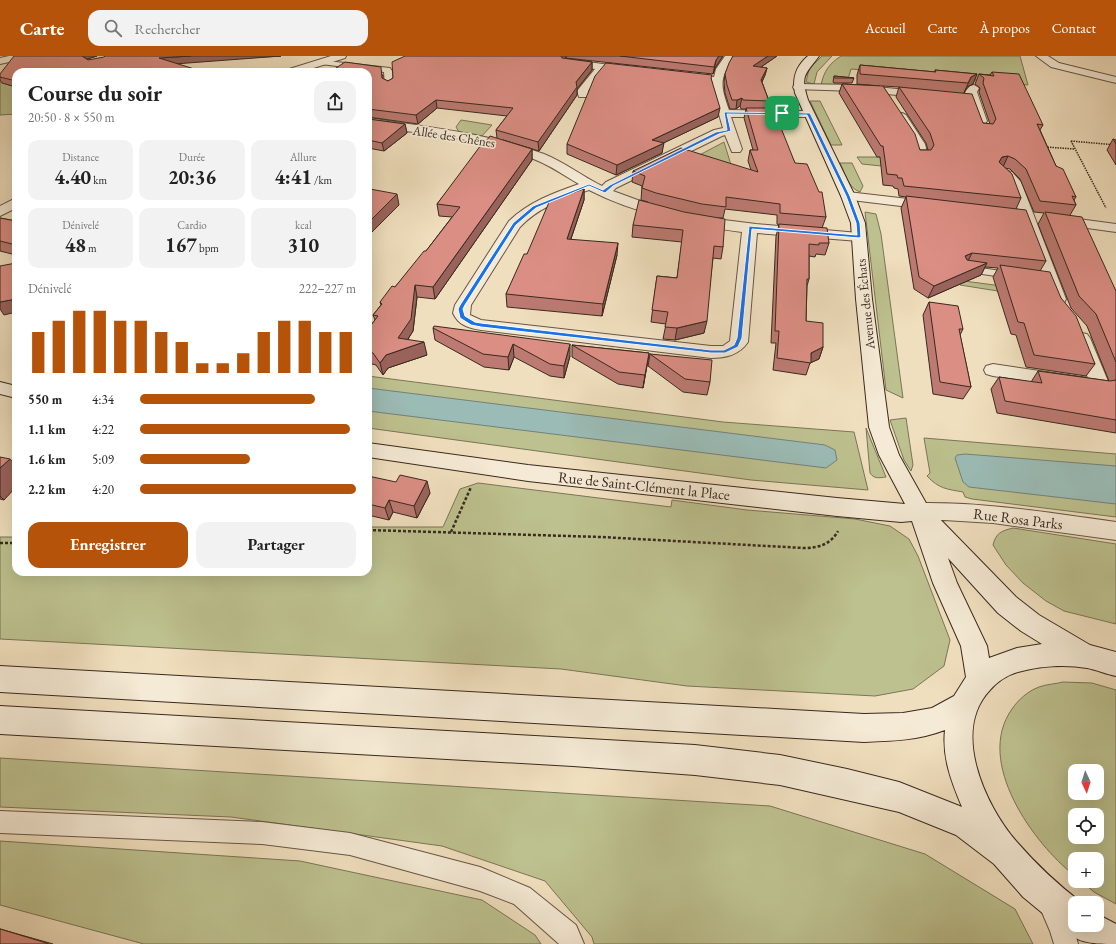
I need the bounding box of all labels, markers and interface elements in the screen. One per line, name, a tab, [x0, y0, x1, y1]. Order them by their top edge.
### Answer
search box	[88, 10, 368, 46]
text: Carte	[20, 16, 64, 41]
icon: search	[102, 17, 124, 39]
text: Rechercher	[134, 19, 200, 38]
text: Accueil	[865, 19, 906, 37]
text: Carte	[928, 19, 958, 37]
text: À propos	[980, 19, 1030, 37]
text: Contact	[1052, 19, 1096, 37]
text: Course du soir	[28, 79, 162, 108]
button: share	[314, 81, 356, 123]
pin	[765, 96, 799, 130]
icon: arrive	[771, 102, 793, 124]
text: 20:50 · 8 × 550 m	[28, 109, 115, 126]
street label: Allée des Chênes	[410, 121, 496, 151]
text: Distance	[62, 150, 99, 164]
text: Durée	[179, 150, 205, 164]
text: Allure	[290, 150, 317, 164]
text: 4.40	[54, 164, 91, 190]
text: 20:36	[168, 164, 216, 190]
text: 4:41	[274, 164, 312, 190]
text: km	[91, 173, 107, 187]
text: /km	[312, 173, 332, 187]
text: Dénivelé	[62, 218, 99, 232]
text: Cardio	[177, 218, 207, 232]
text: kcal	[295, 218, 312, 232]
text: 48	[65, 232, 86, 258]
text: 167	[165, 232, 197, 258]
text: 310	[287, 232, 319, 258]
text: m	[86, 241, 97, 255]
text: bpm	[197, 241, 219, 255]
street label: Avenue des Échats	[852, 258, 879, 351]
text: Dénivelé	[28, 280, 72, 297]
text: 222–227 m	[299, 280, 356, 297]
text: 550 m	[28, 391, 62, 408]
text: 4:34	[92, 391, 114, 408]
text: 1.1 km	[28, 421, 66, 438]
text: 4:22	[92, 421, 114, 438]
text: 1.6 km	[28, 451, 66, 468]
text: 5:09	[92, 451, 114, 468]
street label: Rue de Saint-Clément la Place	[557, 467, 731, 504]
text: 2.2 km	[28, 481, 66, 498]
text: 4:20	[92, 481, 114, 498]
street label: Rue Rosa Parks	[972, 504, 1064, 533]
button: Enregistrer	[28, 522, 188, 568]
button: Partager	[196, 522, 356, 568]
north arrow	[1068, 764, 1104, 800]
map controls	[1068, 764, 1104, 932]
button: locate	[1068, 808, 1104, 844]
button: +	[1068, 852, 1104, 888]
button: −	[1068, 896, 1104, 932]

